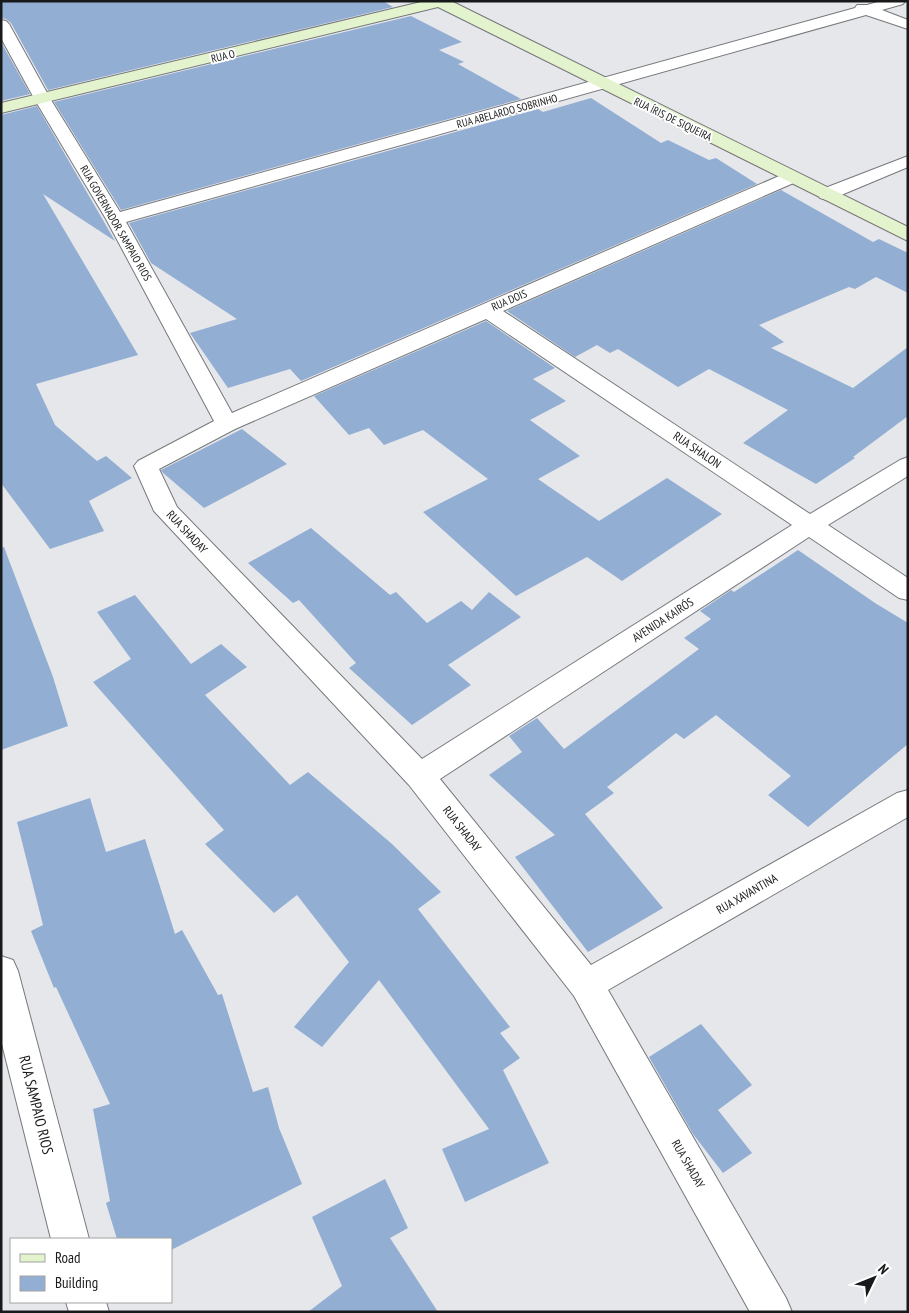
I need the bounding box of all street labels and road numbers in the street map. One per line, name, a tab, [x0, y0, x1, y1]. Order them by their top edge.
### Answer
street label: RUA O	[210, 46, 236, 66]
street label: RUA ABELARDO SOBRINHO	[455, 91, 559, 131]
street label: RUA ÍRIS DE SIQUEIRA	[632, 94, 715, 144]
street label: RUA GOVERNADOR SAMPAIO RIOS	[77, 163, 155, 283]
street label: RUA DOIS	[489, 286, 529, 314]
street label: RUA SHALON	[671, 428, 724, 471]
street label: RUA SHADAY	[164, 507, 211, 557]
street label: AVENIDA KAIRÓS	[629, 594, 696, 645]
street label: RUA SHADAY	[440, 803, 485, 855]
street label: RUA XAVANTINA	[714, 870, 780, 917]
street label: RUA SAMPAIO RIOS	[15, 1053, 58, 1156]
street label: RUA SHADAY	[669, 1137, 709, 1191]

